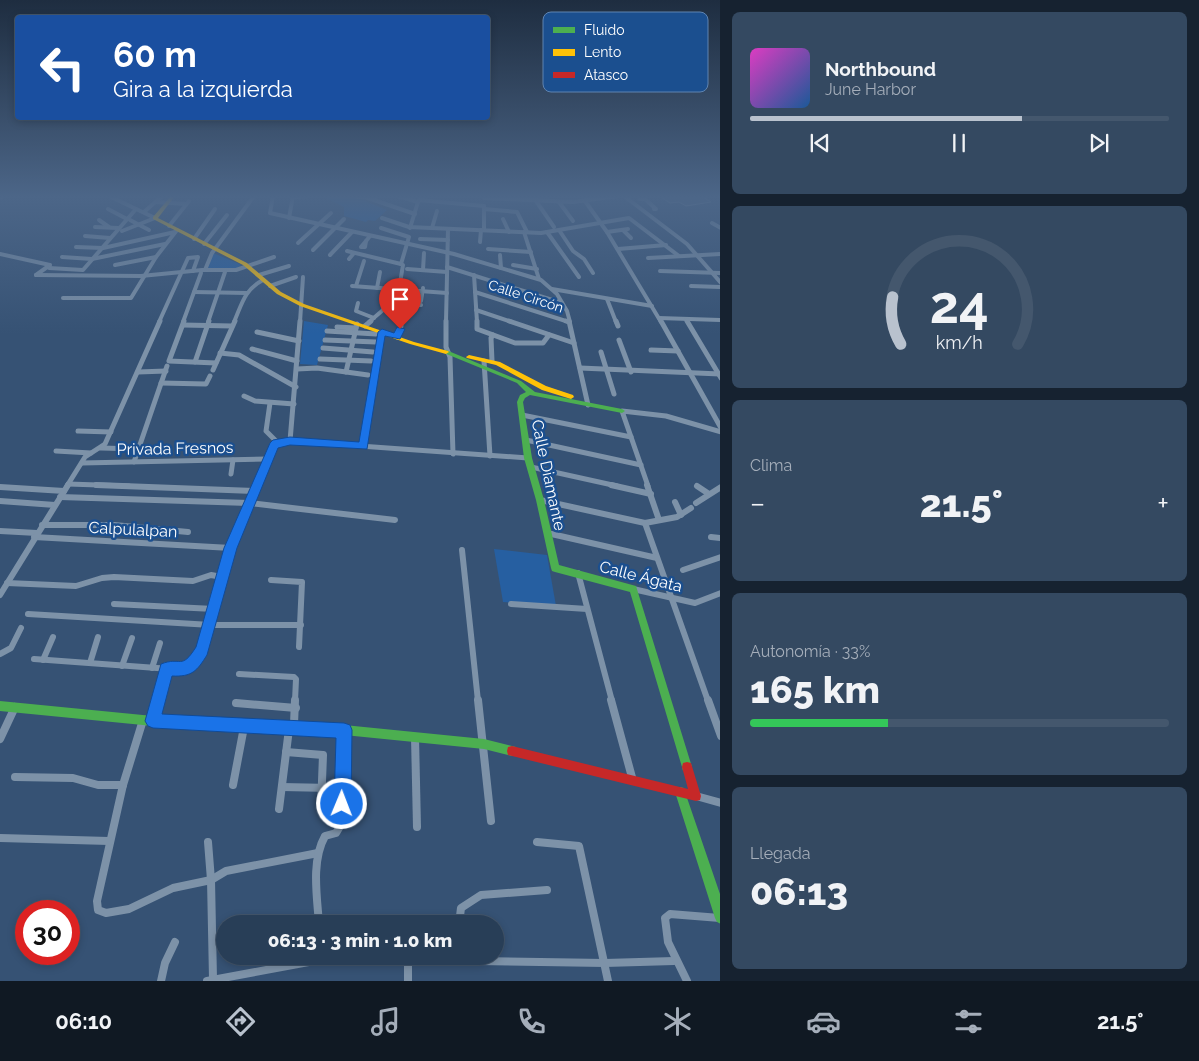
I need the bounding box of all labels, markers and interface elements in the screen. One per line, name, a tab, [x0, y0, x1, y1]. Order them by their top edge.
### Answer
legend	[543, 12, 708, 92]
text: Fluido	[584, 22, 624, 38]
text: 60 m	[113, 34, 197, 75]
icon: left	[30, 35, 95, 100]
text: Lento	[584, 44, 621, 60]
text: Northbound	[825, 58, 936, 80]
text: Atasco	[584, 67, 628, 83]
text: Gira a la izquierda	[113, 76, 293, 102]
text: June Harbor	[825, 80, 916, 99]
icon: previous	[806, 129, 834, 157]
icon: pause	[945, 129, 973, 157]
icon: next	[1085, 129, 1113, 157]
text: 24	[930, 274, 989, 335]
street label: Calle Circón	[486, 276, 566, 316]
pin	[379, 278, 421, 329]
icon: arrive	[386, 285, 414, 313]
text: km/h	[936, 332, 983, 353]
street label: Calle Diamante	[527, 418, 570, 532]
street label: Privada Fresnos	[116, 438, 234, 459]
text: Clima	[750, 456, 792, 475]
text: 21.5°	[920, 481, 1003, 526]
text: −	[750, 487, 765, 520]
text: +	[1157, 487, 1169, 520]
street label: Calpulalpan	[88, 518, 178, 541]
street label: Calle Ágata	[598, 556, 684, 596]
text: Autonomía · 33%	[750, 642, 870, 661]
text: 165 km	[750, 667, 880, 712]
position arrow	[315, 777, 367, 829]
text: Llegada	[750, 844, 810, 863]
text: 06:13	[750, 869, 848, 914]
speed limit sign: 30	[15, 900, 80, 965]
text: 06:13 · 3 min · 1.0 km	[268, 929, 452, 951]
icon: directions	[223, 1004, 258, 1039]
icon: music	[368, 1004, 403, 1039]
icon: phone	[514, 1004, 549, 1039]
icon: climate	[660, 1004, 695, 1039]
icon: car	[806, 1004, 841, 1039]
icon: filters	[951, 1004, 986, 1039]
text: 06:10	[55, 1008, 112, 1034]
text: 21.5°	[1097, 1008, 1144, 1034]

